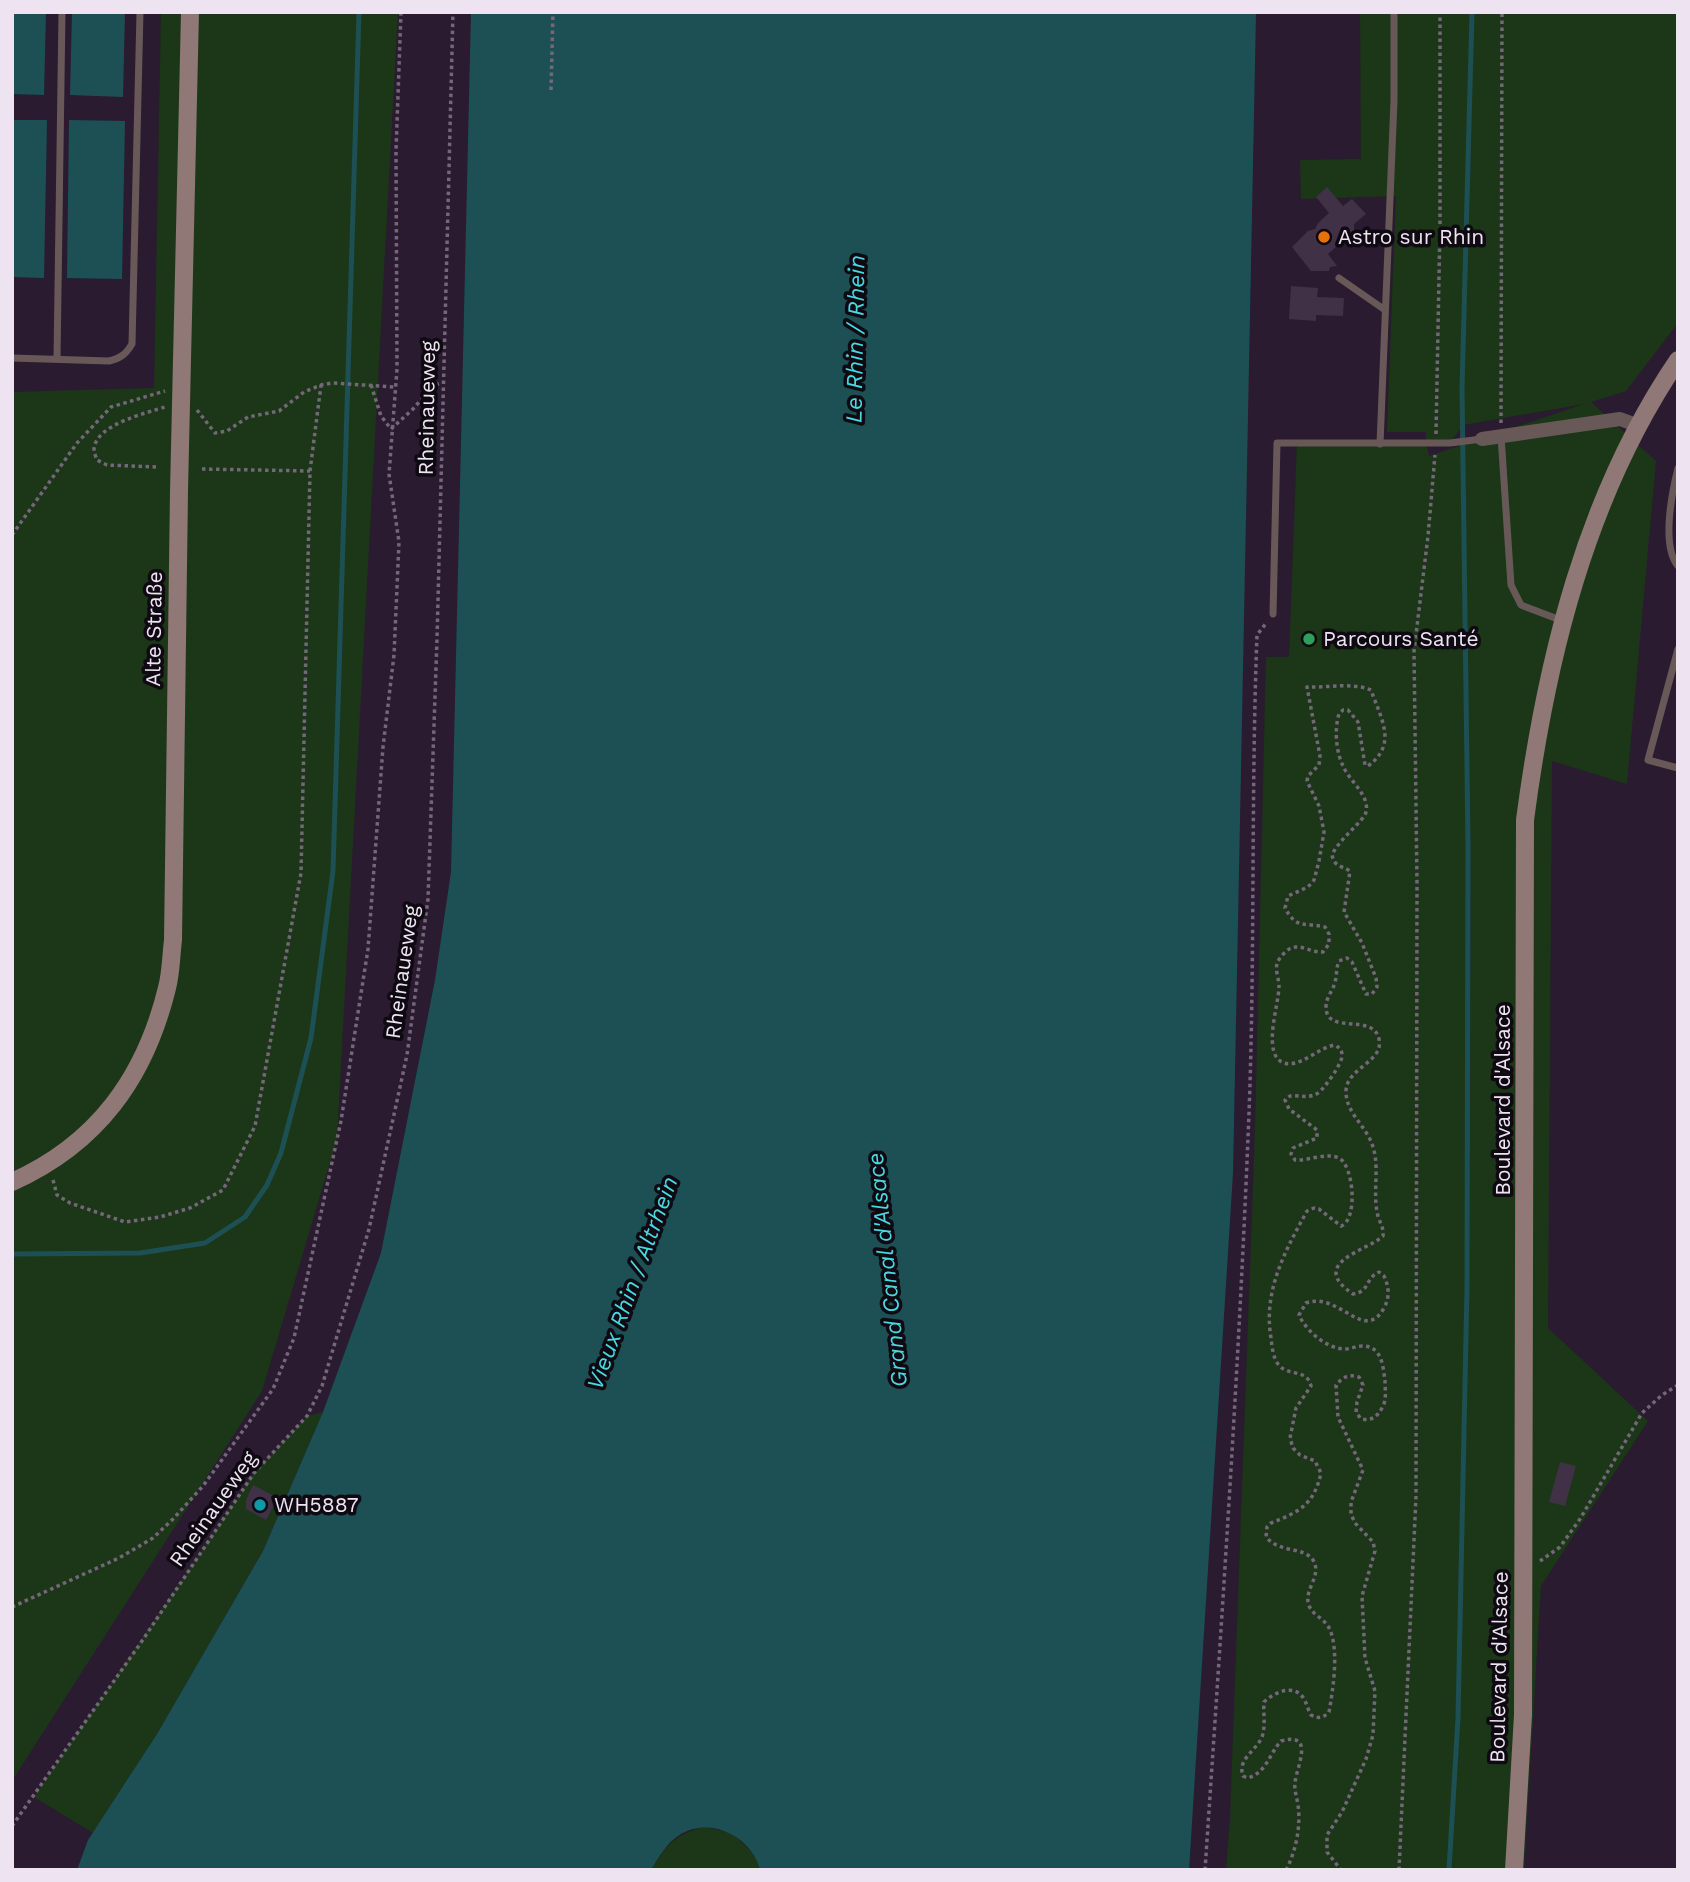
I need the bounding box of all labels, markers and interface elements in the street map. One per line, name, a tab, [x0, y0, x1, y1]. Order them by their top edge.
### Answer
place label: Astro sur Rhin	[1338, 224, 1484, 249]
marker: Astro sur Rhin	[1316, 229, 1332, 245]
water label: Le Rhin / Rhein	[841, 255, 870, 423]
street label: Rheinaueweg	[413, 340, 440, 476]
street label: Alte Straße	[140, 571, 167, 687]
place label: Parcours Santé	[1323, 626, 1479, 651]
marker: Parcours Santé	[1301, 631, 1317, 647]
street label: Rheinaueweg	[380, 903, 423, 1040]
street label: Boulevard d'Alsace	[1490, 1004, 1515, 1196]
water label: Grand Canal d'Alsace	[862, 1151, 913, 1389]
water label: Vieux Rhin / Altrhein	[581, 1173, 684, 1393]
street label: Rheinaueweg	[164, 1446, 262, 1571]
place label: WH5887	[274, 1492, 359, 1517]
marker: WH5887	[252, 1497, 268, 1513]
street label: Boulevard d'Alsace	[1484, 1571, 1513, 1763]

